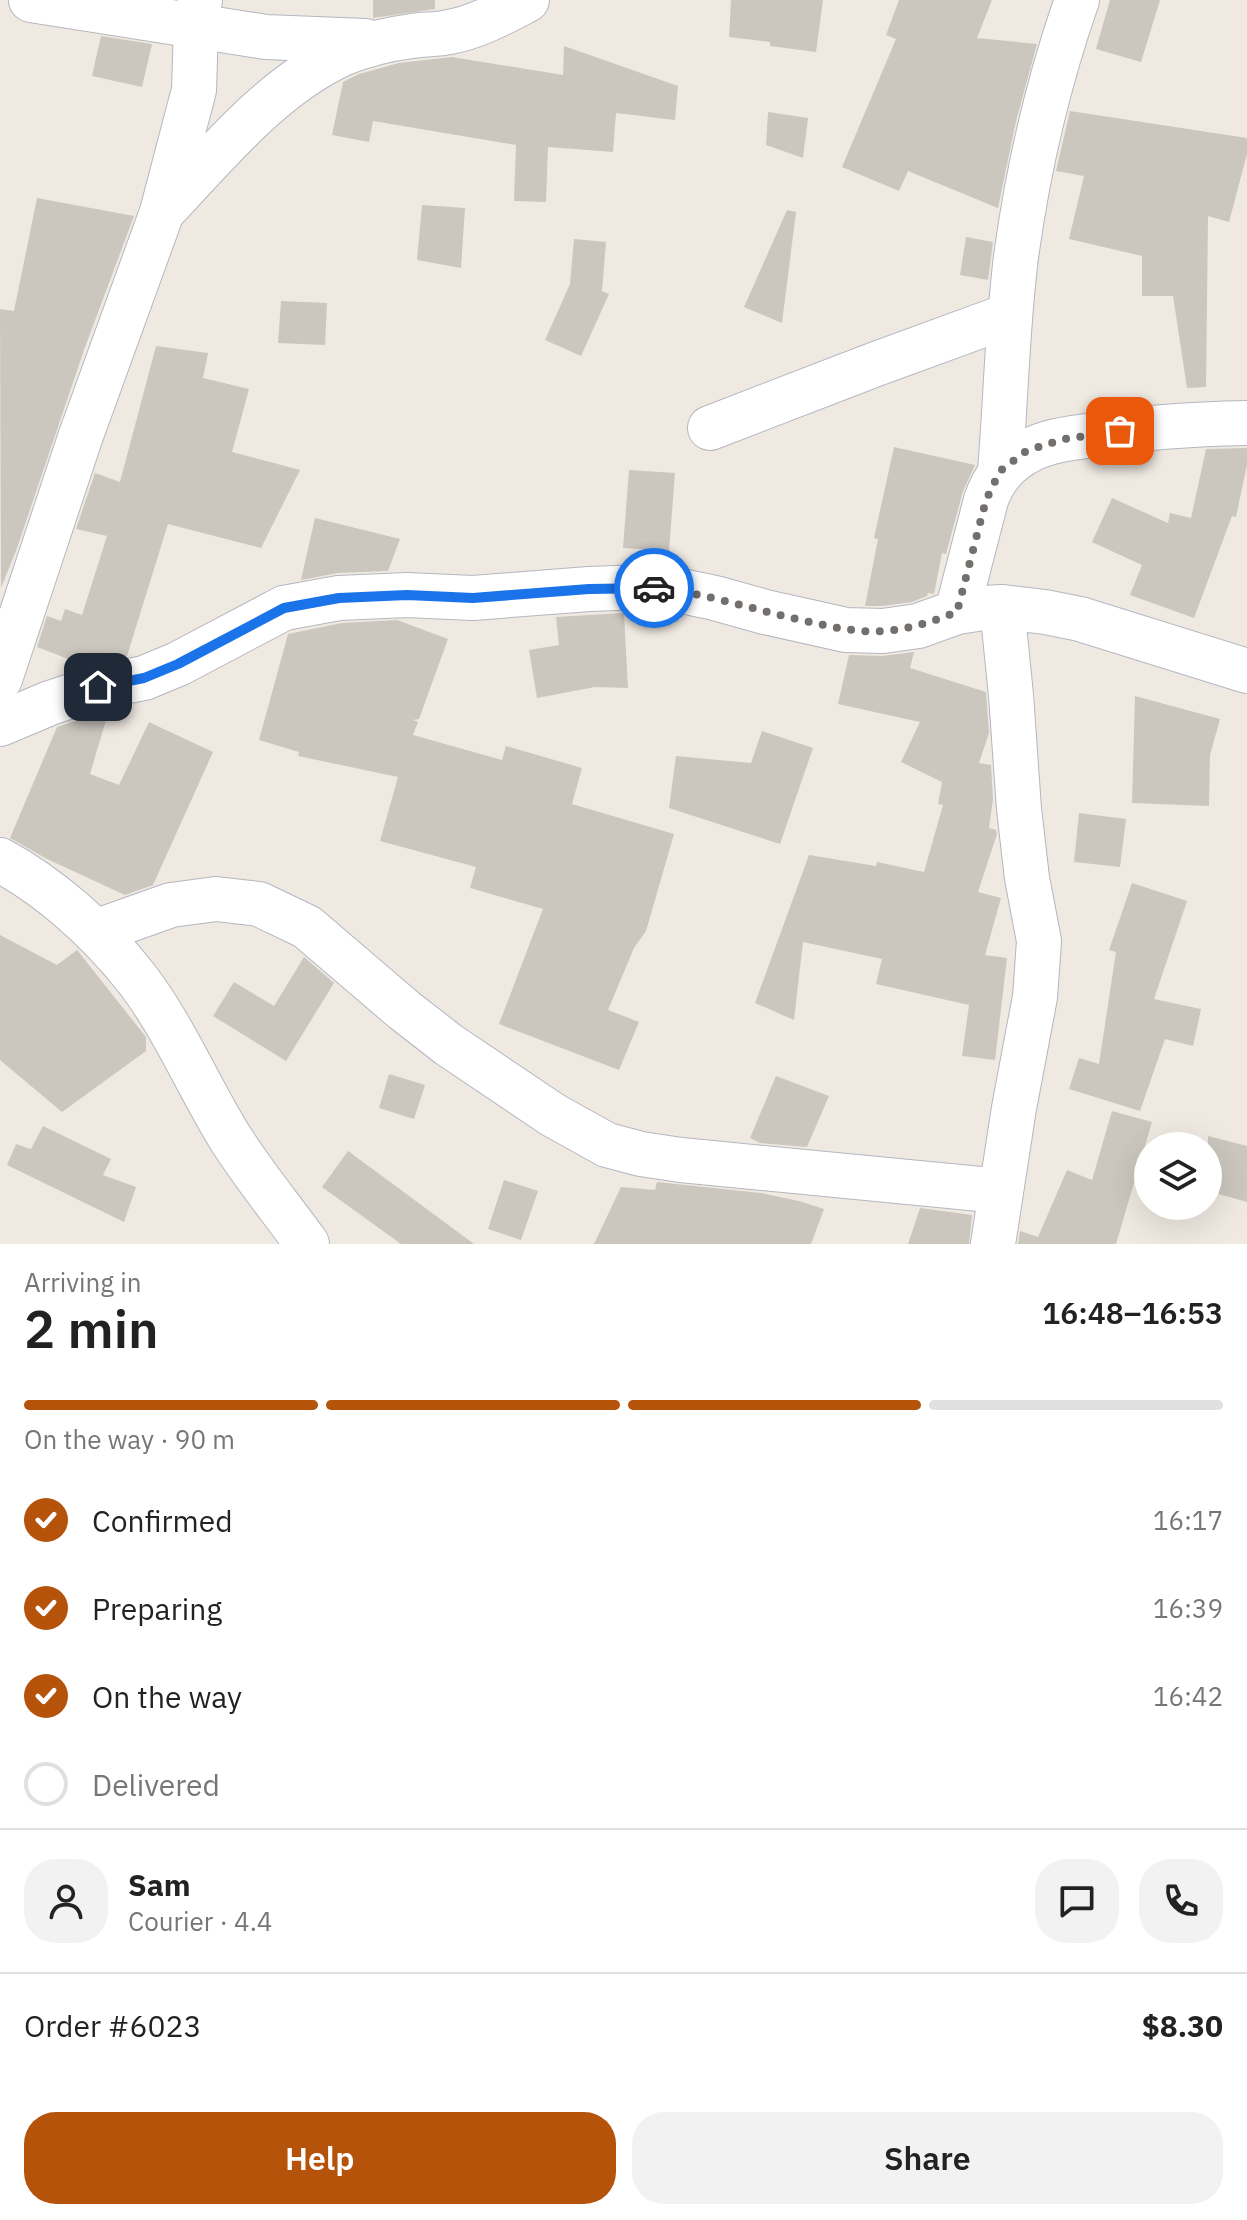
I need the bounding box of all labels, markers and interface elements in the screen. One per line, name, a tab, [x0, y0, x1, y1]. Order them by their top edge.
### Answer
pin	[1086, 397, 1154, 465]
icon: bag	[1098, 409, 1142, 453]
courier	[614, 548, 694, 628]
icon: car	[632, 566, 676, 610]
pin	[64, 653, 132, 721]
icon: home	[76, 665, 120, 709]
map controls	[1134, 1132, 1222, 1220]
button: layers	[1134, 1132, 1222, 1220]
text: Arriving in	[24, 1265, 141, 1299]
text: 16:48–16:53	[1042, 1293, 1223, 1332]
text: 2 min	[24, 1295, 159, 1362]
text: On the way · 90 m	[24, 1422, 235, 1456]
icon: check	[24, 1498, 68, 1542]
text: Confirmed	[92, 1501, 233, 1540]
text: 16:17	[1153, 1503, 1223, 1537]
icon: check	[24, 1586, 68, 1630]
text: Preparing	[92, 1589, 222, 1628]
text: 16:39	[1153, 1591, 1223, 1625]
icon: check	[24, 1674, 68, 1718]
text: On the way	[92, 1677, 242, 1716]
text: 16:42	[1153, 1679, 1223, 1713]
text: Delivered	[92, 1765, 220, 1804]
button: person	[24, 1859, 108, 1943]
button: chat	[1035, 1859, 1119, 1943]
button: phone	[1139, 1859, 1223, 1943]
text: Sam	[128, 1865, 191, 1904]
text: Courier · 4.4	[128, 1904, 272, 1938]
text: Order #6023	[24, 2006, 201, 2045]
text: $8.30	[1142, 2006, 1223, 2045]
button: Help	[24, 2112, 616, 2204]
button: Share	[632, 2112, 1223, 2204]

